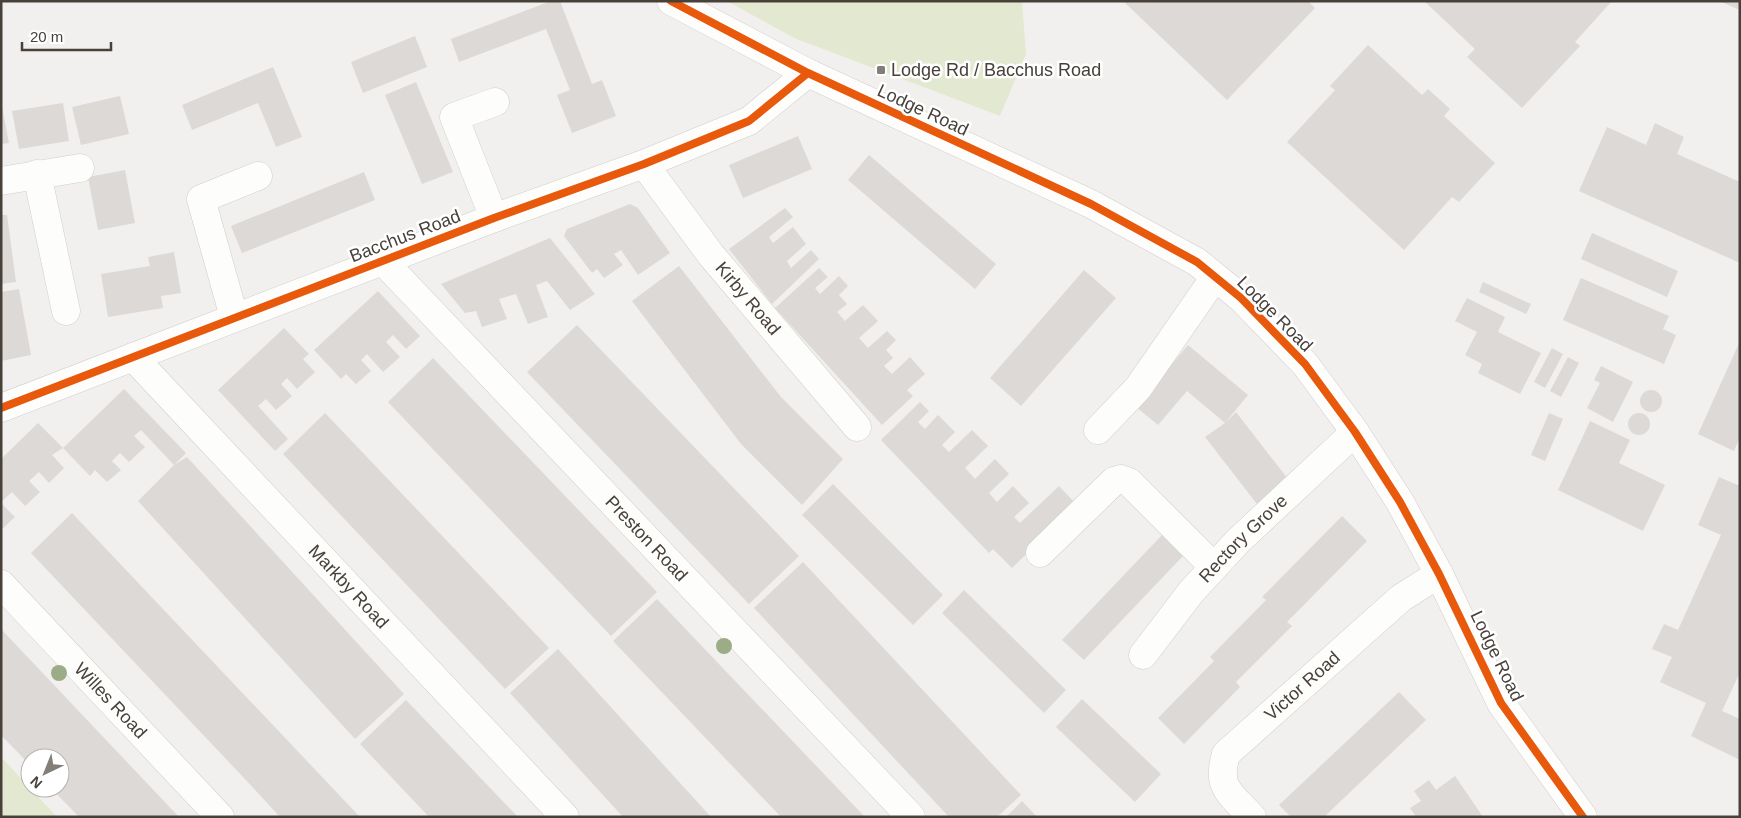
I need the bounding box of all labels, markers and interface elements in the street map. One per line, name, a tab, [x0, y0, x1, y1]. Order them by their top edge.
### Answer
scale bar	[22, 20, 111, 52]
text: 20 m	[30, 28, 63, 45]
place label: Lodge Rd / Bacchus Road	[891, 60, 1101, 80]
marker: Lodge Rd / Bacchus Road	[875, 64, 887, 76]
street label: Lodge Road	[874, 80, 972, 140]
street label: Bacchus Road	[347, 206, 463, 266]
street label: Kirby Road	[711, 258, 784, 339]
street label: Lodge Road	[1233, 272, 1317, 356]
street label: Rectory Grove	[1195, 490, 1291, 586]
street label: Preston Road	[601, 492, 692, 585]
street label: Markby Road	[305, 541, 393, 632]
street label: Lodge Road	[1467, 608, 1527, 704]
street label: Victor Road	[1261, 647, 1344, 725]
street label: Willes Road	[70, 659, 151, 742]
north arrow	[20, 748, 70, 798]
text: N	[27, 773, 45, 792]

